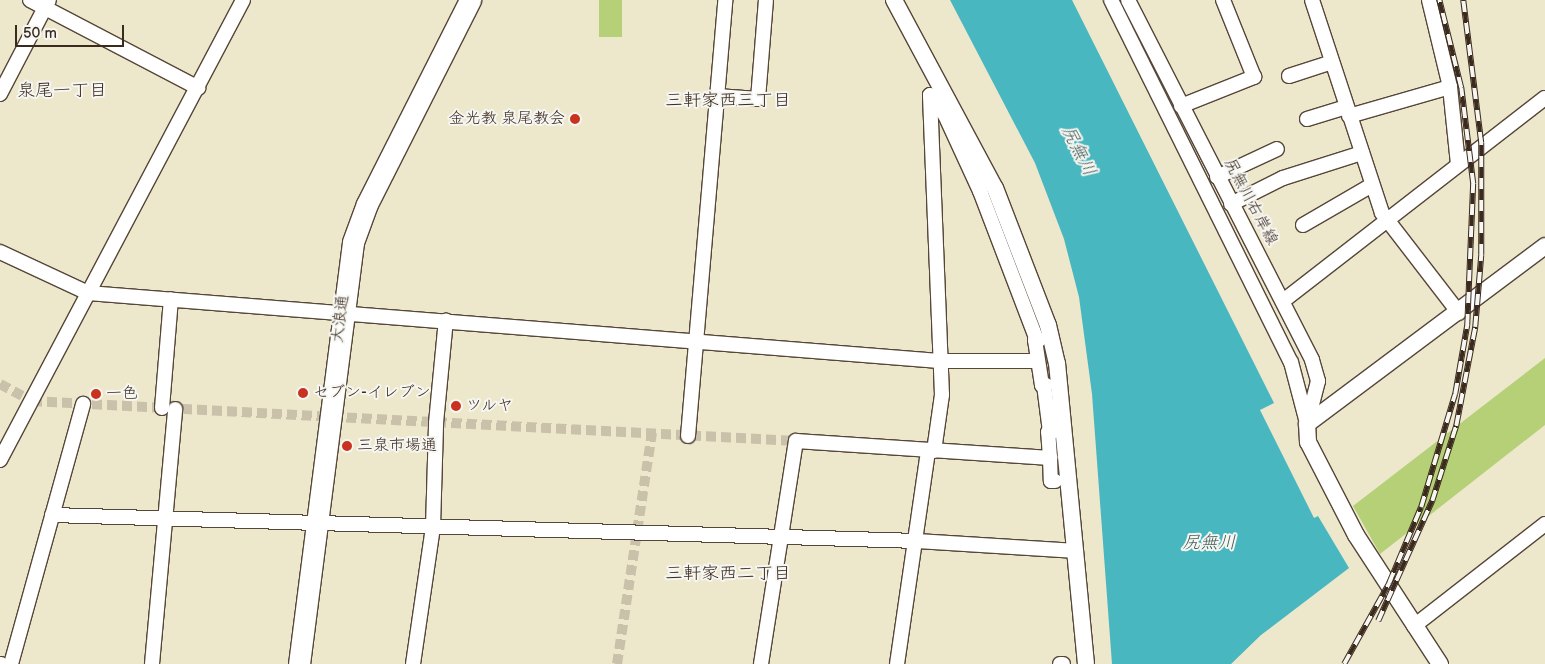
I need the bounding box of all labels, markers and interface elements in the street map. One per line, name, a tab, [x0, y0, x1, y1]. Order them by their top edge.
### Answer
scale bar	[18, 15, 126, 47]
text: 50 m	[23, 24, 57, 43]
district label: 泉尾一丁目	[17, 80, 107, 102]
district label: 三軒家西三丁目	[665, 90, 791, 112]
place label: 金光教 泉尾教会	[449, 109, 565, 129]
marker: 金光教 泉尾教会	[569, 113, 581, 125]
water label: 尻無川	[1056, 122, 1100, 180]
street label: 尻無川右岸線	[1219, 155, 1281, 249]
street label: 大浪通	[329, 294, 353, 344]
place label: セブン-イレブン	[313, 383, 431, 403]
place label: 一色	[106, 384, 138, 404]
marker: セブン-イレブン	[297, 387, 309, 399]
marker: 一色	[90, 388, 102, 400]
place label: ツルヤ	[466, 396, 514, 416]
marker: ツルヤ	[450, 400, 462, 412]
place label: 三泉市場通	[357, 436, 437, 456]
marker: 三泉市場通	[341, 440, 353, 452]
water label: 尻無川	[1182, 532, 1236, 554]
district label: 三軒家西二丁目	[665, 563, 791, 585]

